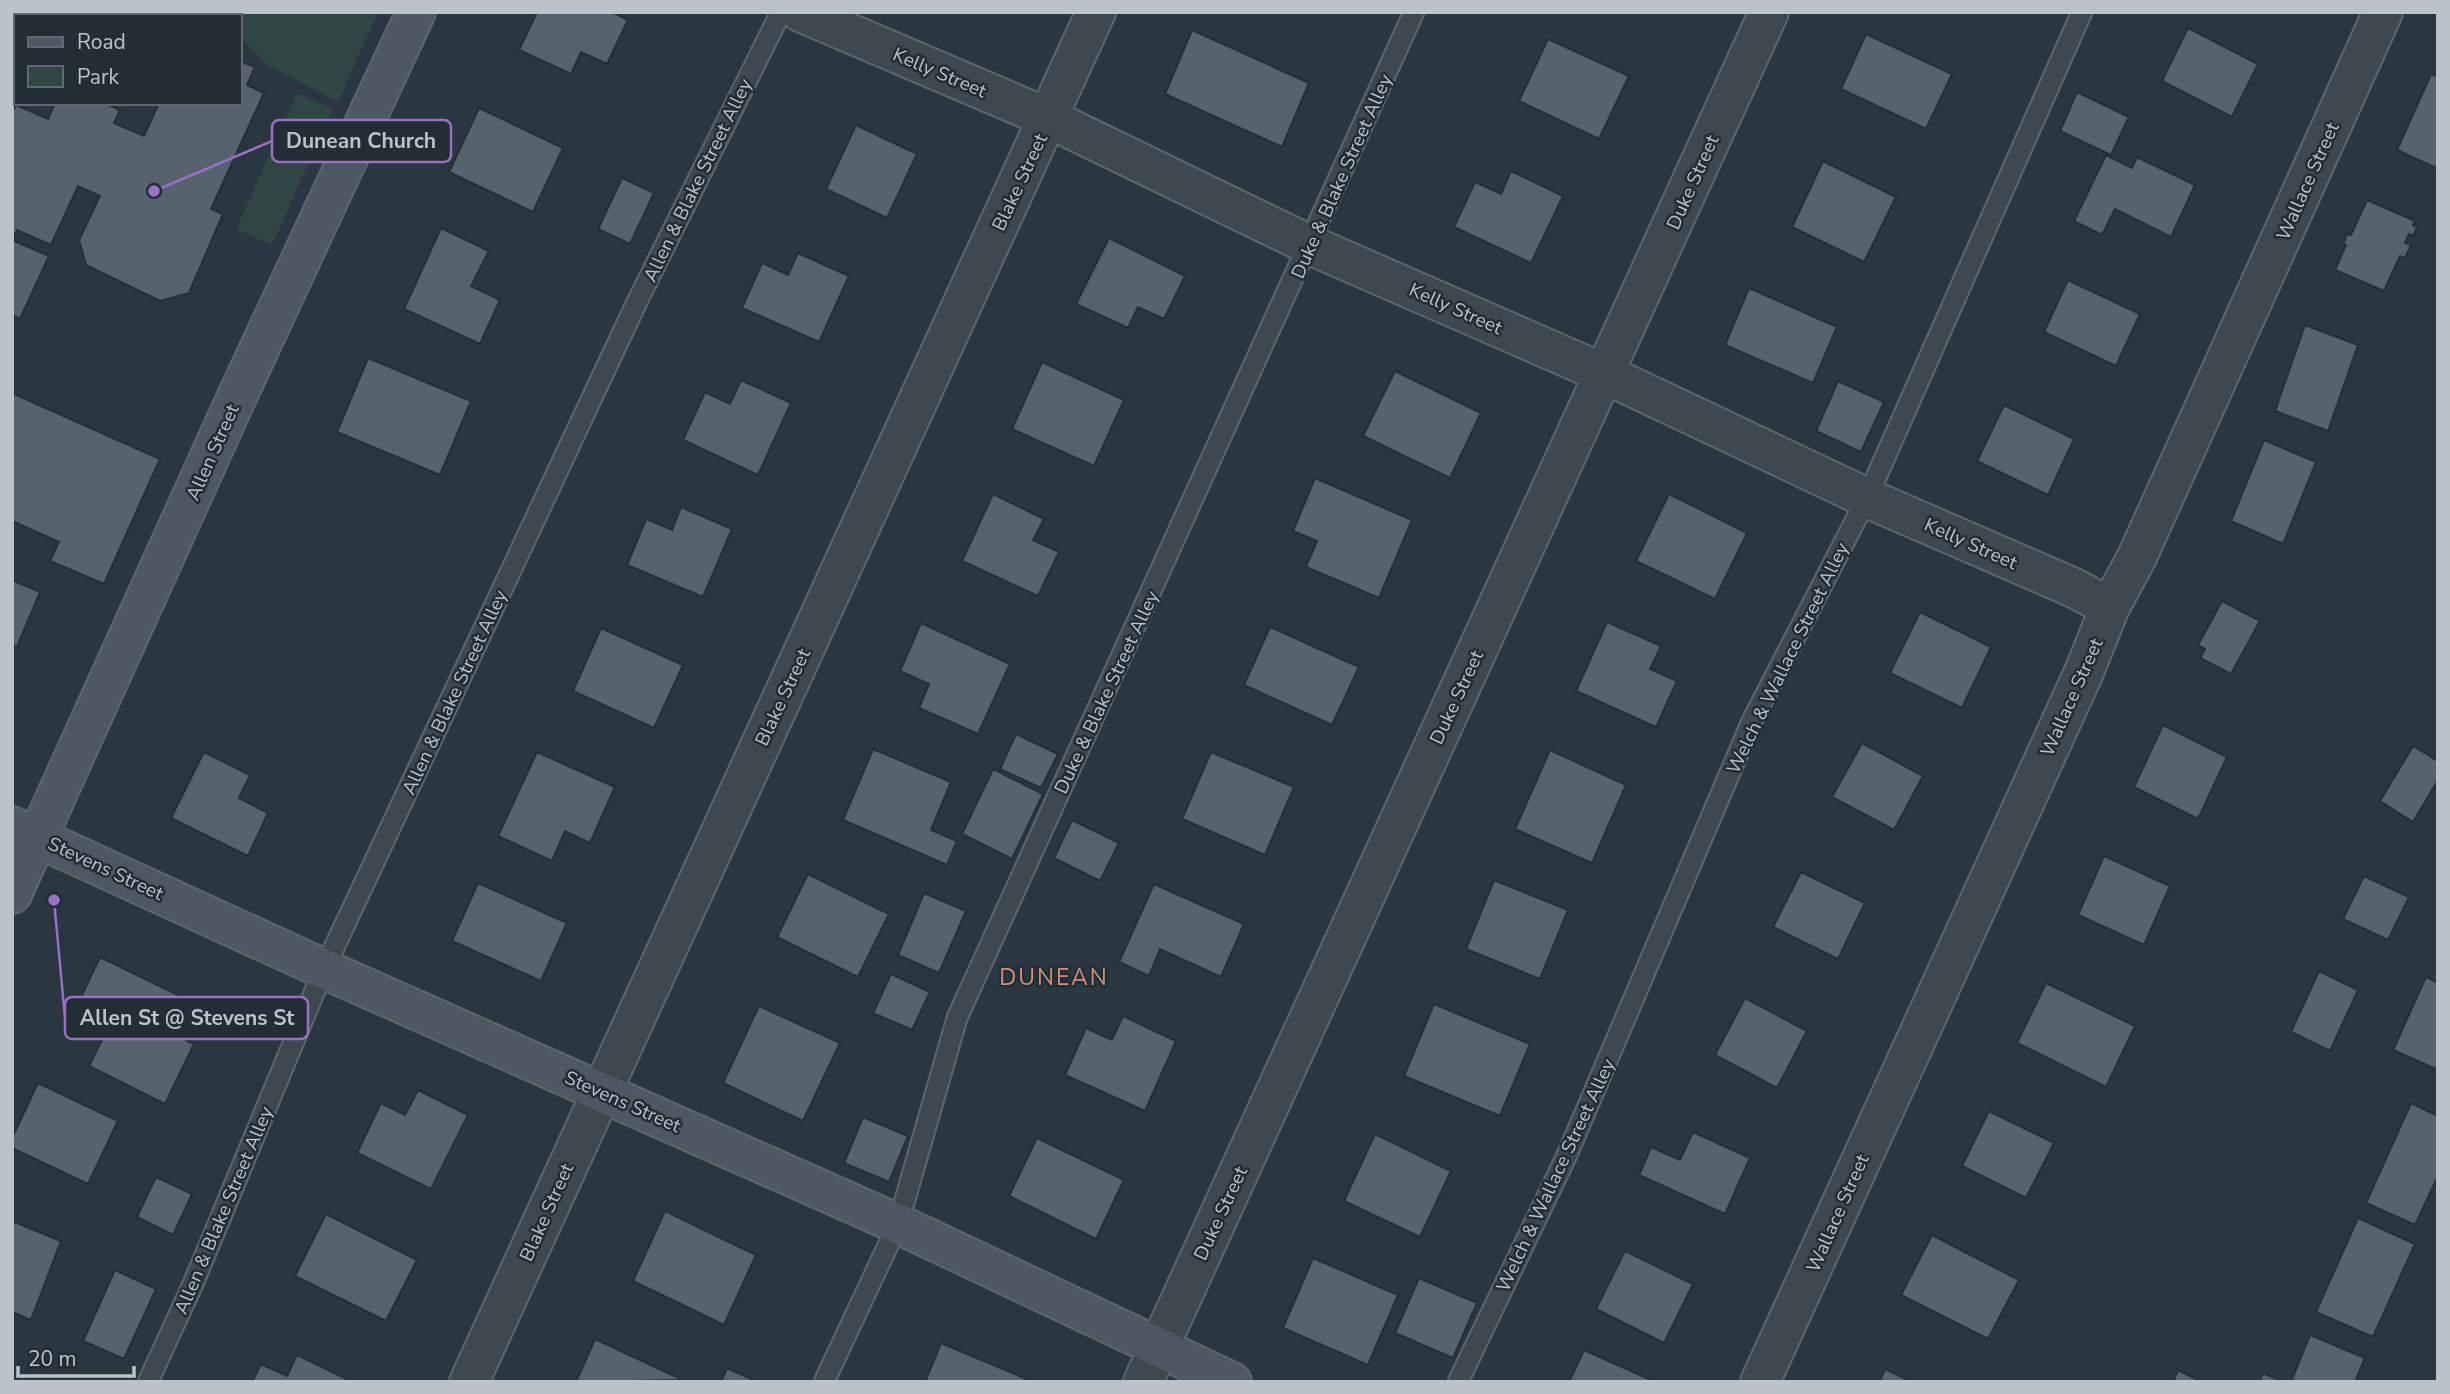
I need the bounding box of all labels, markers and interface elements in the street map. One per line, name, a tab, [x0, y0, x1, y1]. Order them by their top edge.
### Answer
legend	[14, 14, 242, 105]
text: Road	[77, 28, 126, 56]
street label: Kelly Street	[889, 42, 991, 104]
text: Park	[77, 63, 119, 91]
street label: Duke & Blake Street Alley	[1285, 70, 1399, 283]
street label: Allen & Blake Street Alley	[637, 74, 759, 286]
street label: Wallace Street	[2270, 118, 2346, 245]
callout: Dunean Church	[272, 120, 451, 162]
text: Dunean Church	[286, 127, 436, 155]
street label: Blake Street	[986, 129, 1054, 235]
street label: Duke Street	[1661, 131, 1725, 234]
street label: Kelly Street	[1405, 277, 1507, 341]
street label: Allen Street	[180, 400, 246, 505]
street label: Kelly Street	[1920, 512, 2022, 576]
street label: Welch & Wallace Street Alley	[1720, 538, 1855, 778]
street label: Allen & Blake Street Alley	[396, 586, 514, 799]
street label: Duke & Blake Street Alley	[1048, 586, 1166, 798]
street label: Wallace Street	[2034, 634, 2110, 761]
street label: Blake Street	[749, 644, 817, 750]
street label: Duke Street	[1424, 646, 1490, 749]
street label: Stevens Street	[44, 831, 168, 907]
district label: DUNEAN	[999, 962, 1109, 993]
callout: Allen St @ Stevens St	[65, 997, 308, 1039]
text: Allen St @ Stevens St	[80, 1004, 295, 1032]
street label: Welch & Wallace Street Alley	[1490, 1055, 1622, 1296]
street label: Stevens Street	[560, 1065, 685, 1139]
street label: Allen & Blake Street Alley	[168, 1102, 280, 1318]
street label: Wallace Street	[1800, 1150, 1876, 1277]
street label: Blake Street	[514, 1159, 580, 1265]
street label: Duke Street	[1188, 1162, 1254, 1265]
scale bar	[18, 1334, 133, 1378]
text: 20 m	[28, 1345, 77, 1373]

